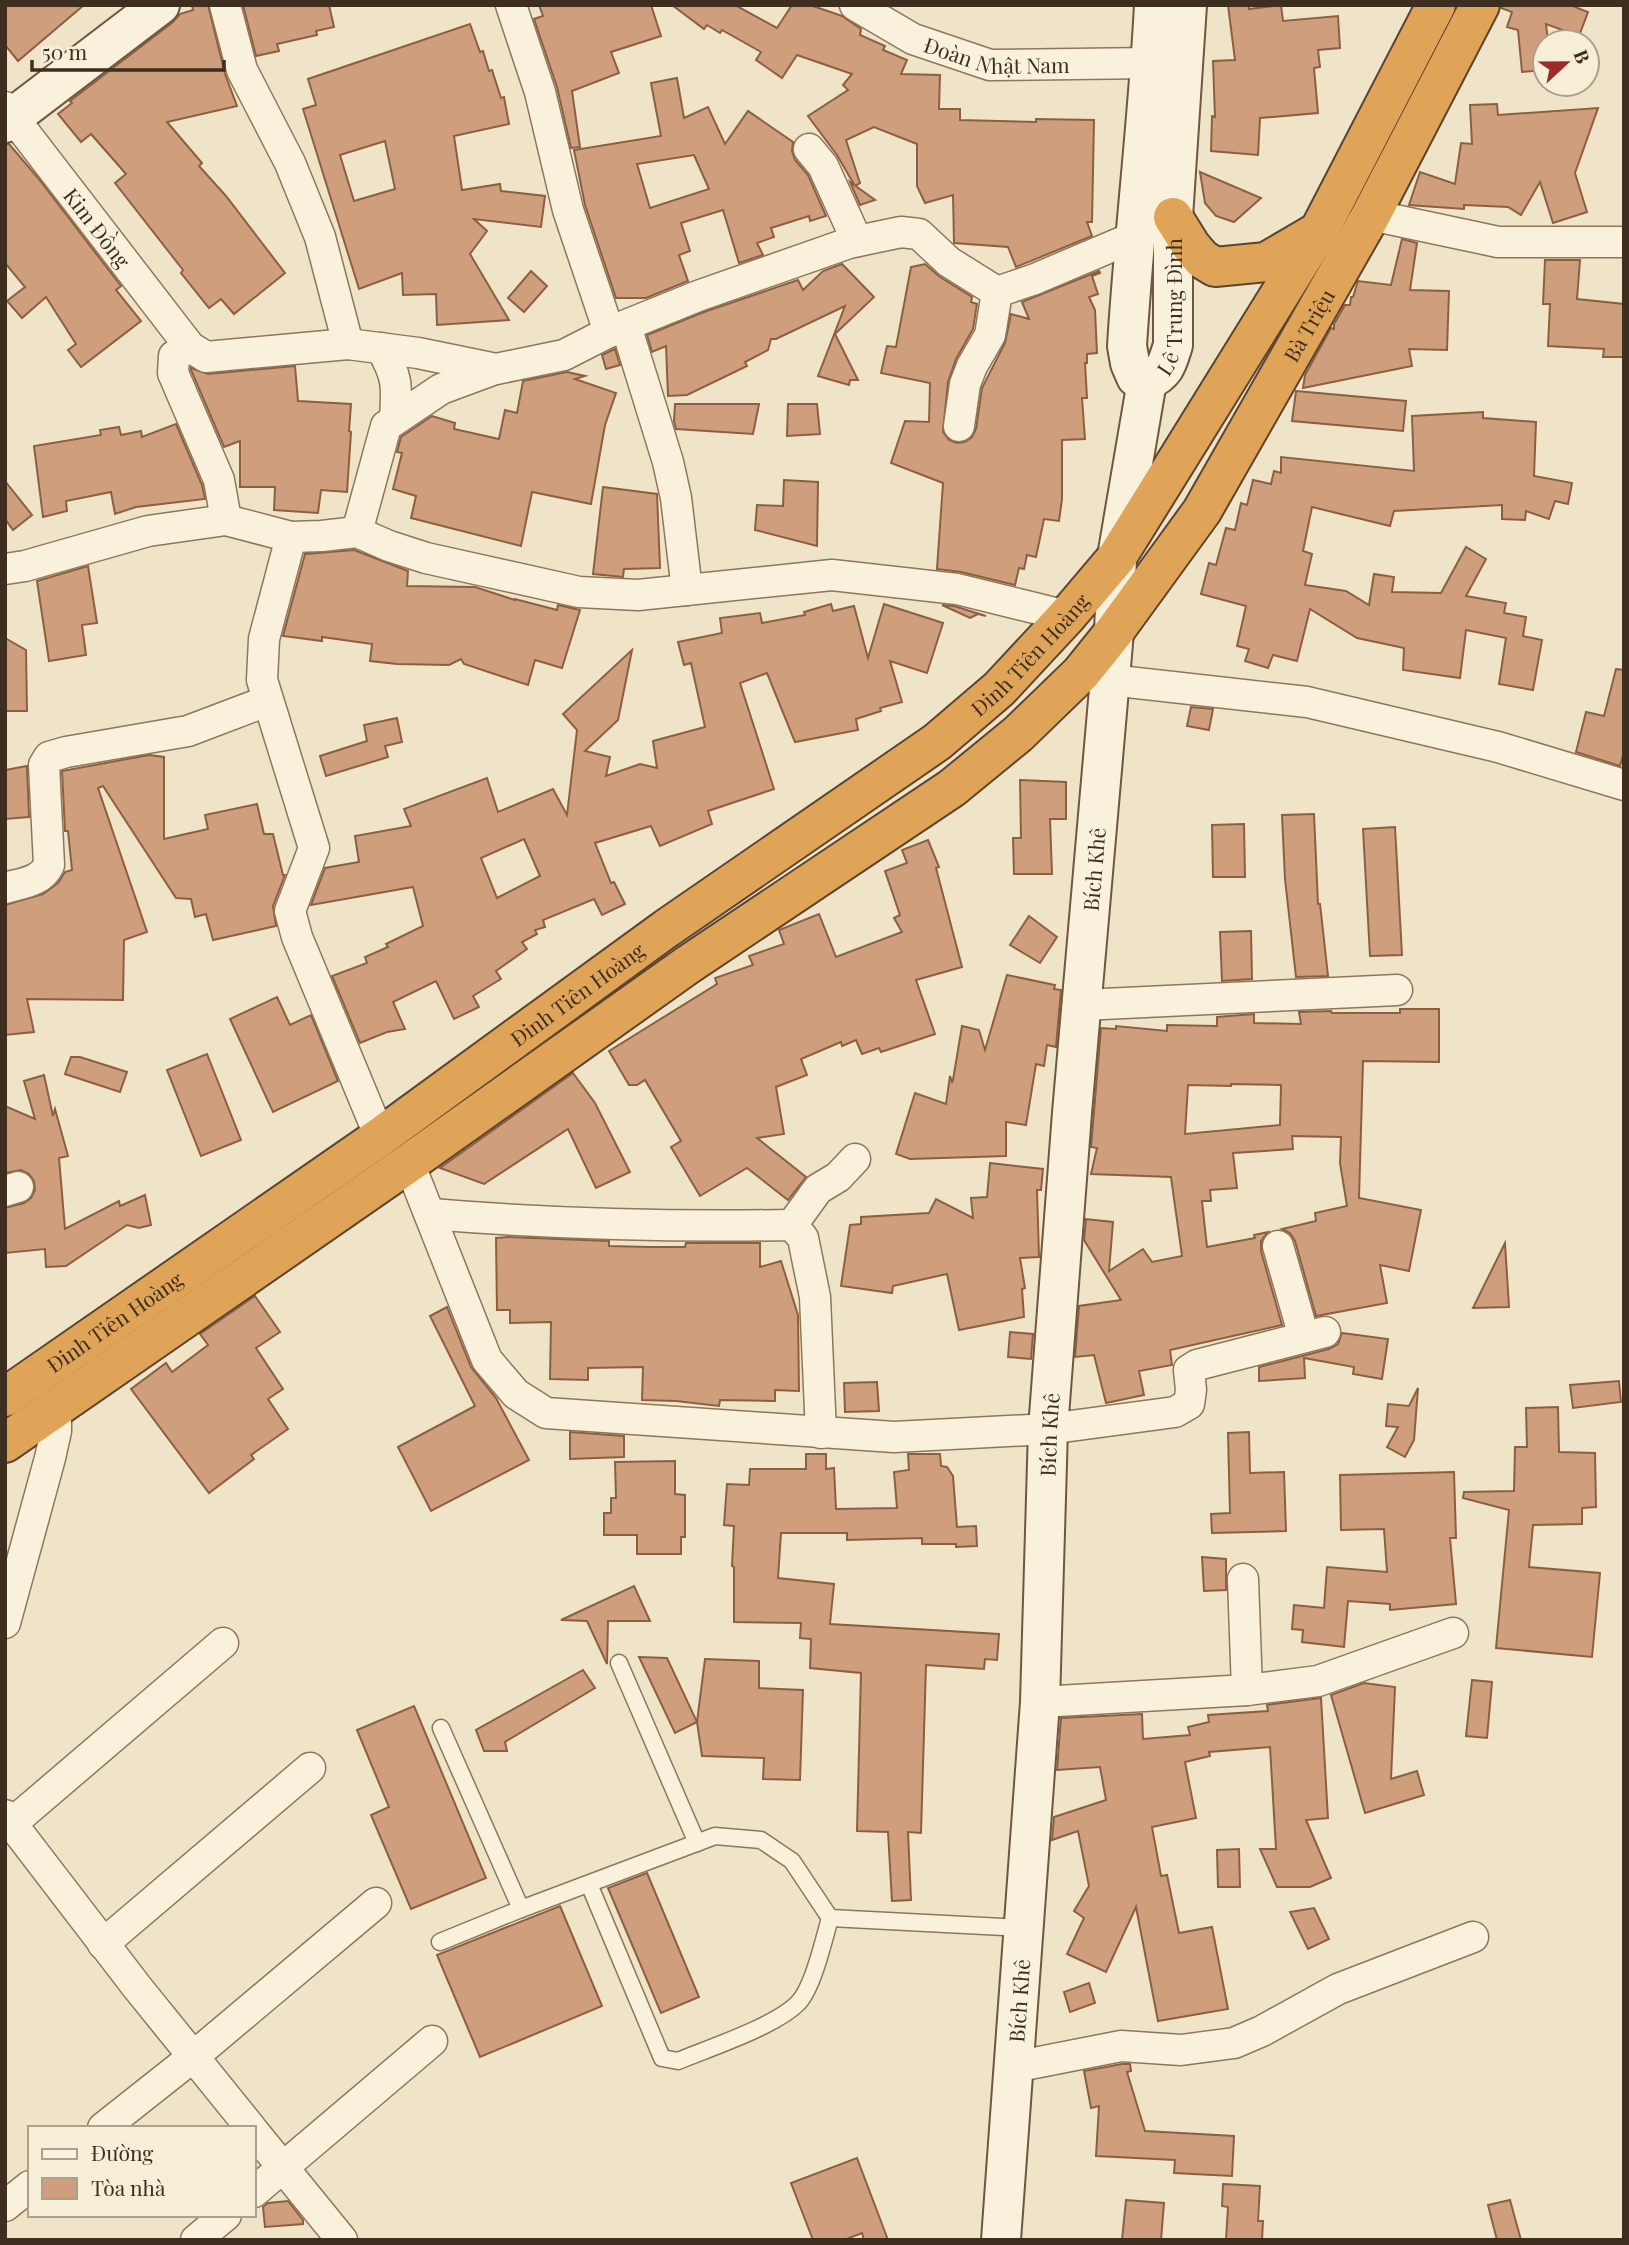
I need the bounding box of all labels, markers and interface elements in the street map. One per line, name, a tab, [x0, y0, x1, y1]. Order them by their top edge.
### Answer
scale bar	[32, 28, 224, 72]
north arrow	[1531, 28, 1601, 98]
street label: Đoàn Nhật Nam	[921, 30, 1070, 79]
text: 50 m	[42, 37, 88, 65]
text: B	[1568, 45, 1597, 67]
street label: Kim Đồng	[58, 182, 138, 273]
street label: Lê Trung Đình	[1149, 237, 1187, 380]
street label: Bà Triệu	[1276, 283, 1340, 366]
street label: Đinh Tiên Hoàng	[964, 587, 1095, 721]
street label: Bích Khê	[1076, 826, 1111, 912]
street label: Đinh Tiên Hoàng	[504, 935, 650, 1052]
street label: Đinh Tiên Hoàng	[41, 1264, 188, 1378]
street label: Bích Khê	[1033, 1392, 1065, 1477]
street label: Bích Khê	[1001, 1958, 1035, 2043]
legend	[28, 2126, 256, 2217]
text: Đường	[91, 2138, 153, 2166]
text: Tòa nhà	[91, 2173, 166, 2201]

